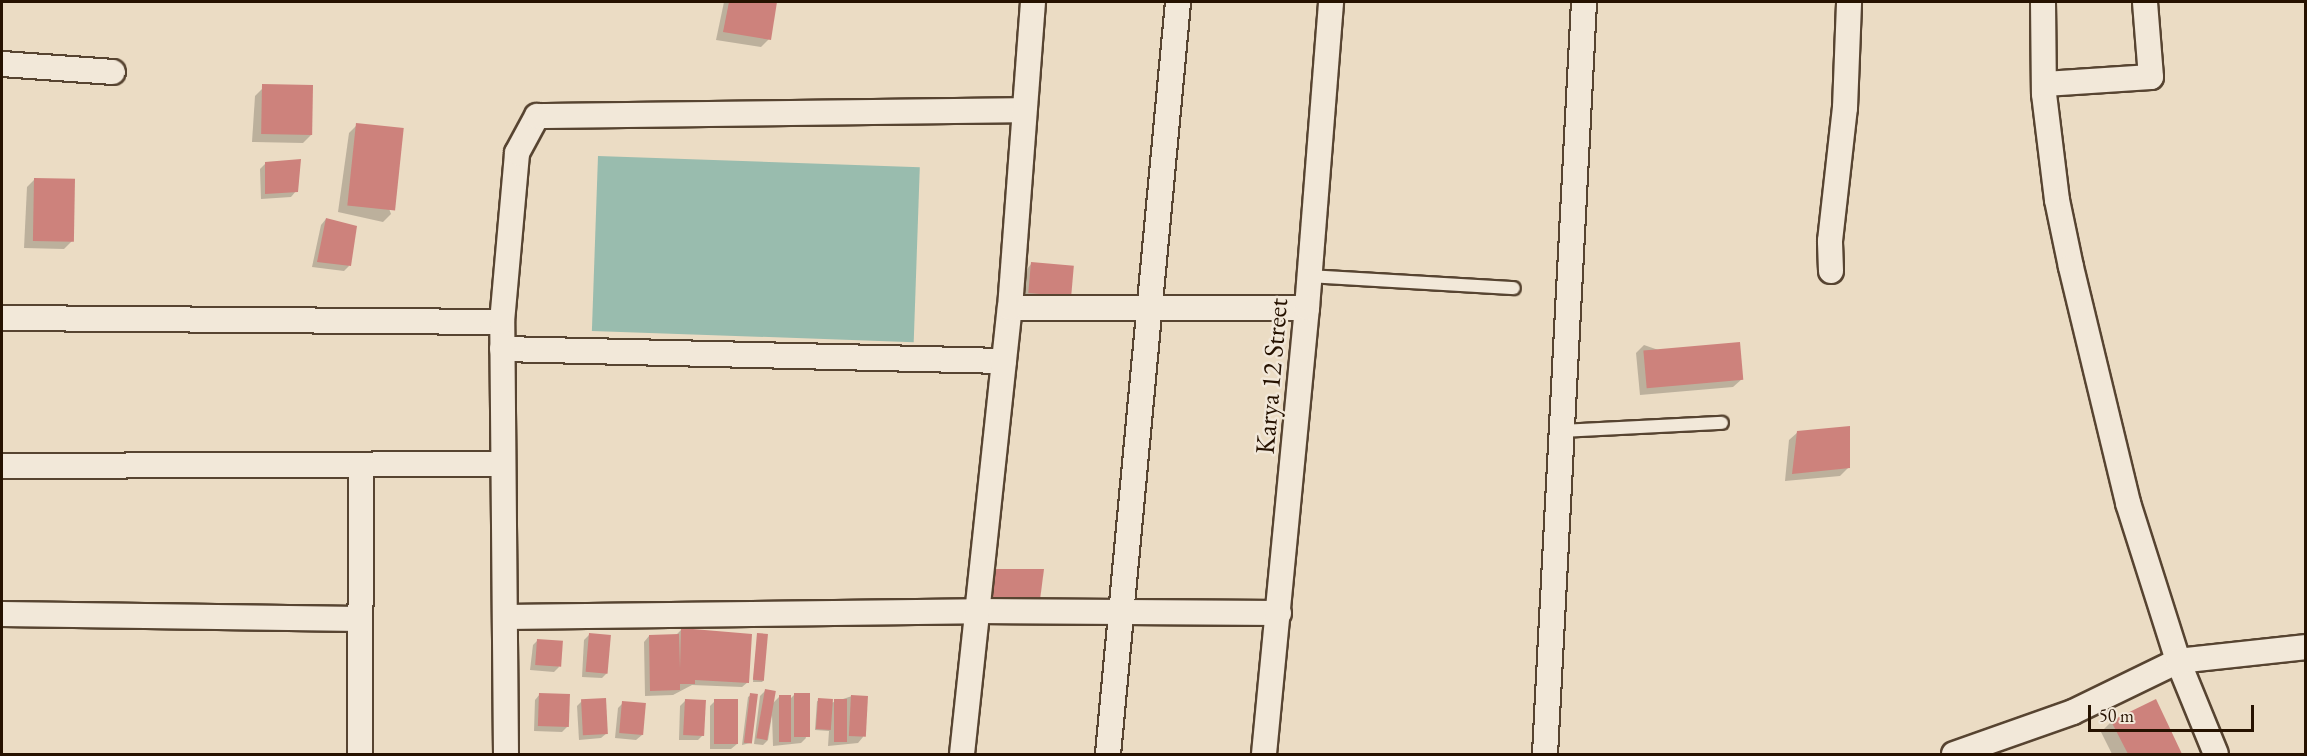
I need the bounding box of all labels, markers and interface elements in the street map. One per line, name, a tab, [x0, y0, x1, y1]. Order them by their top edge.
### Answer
street label: Karya 12 Street	[1248, 297, 1294, 455]
scale bar	[2091, 693, 2258, 731]
text: 50 m	[2099, 704, 2134, 727]

